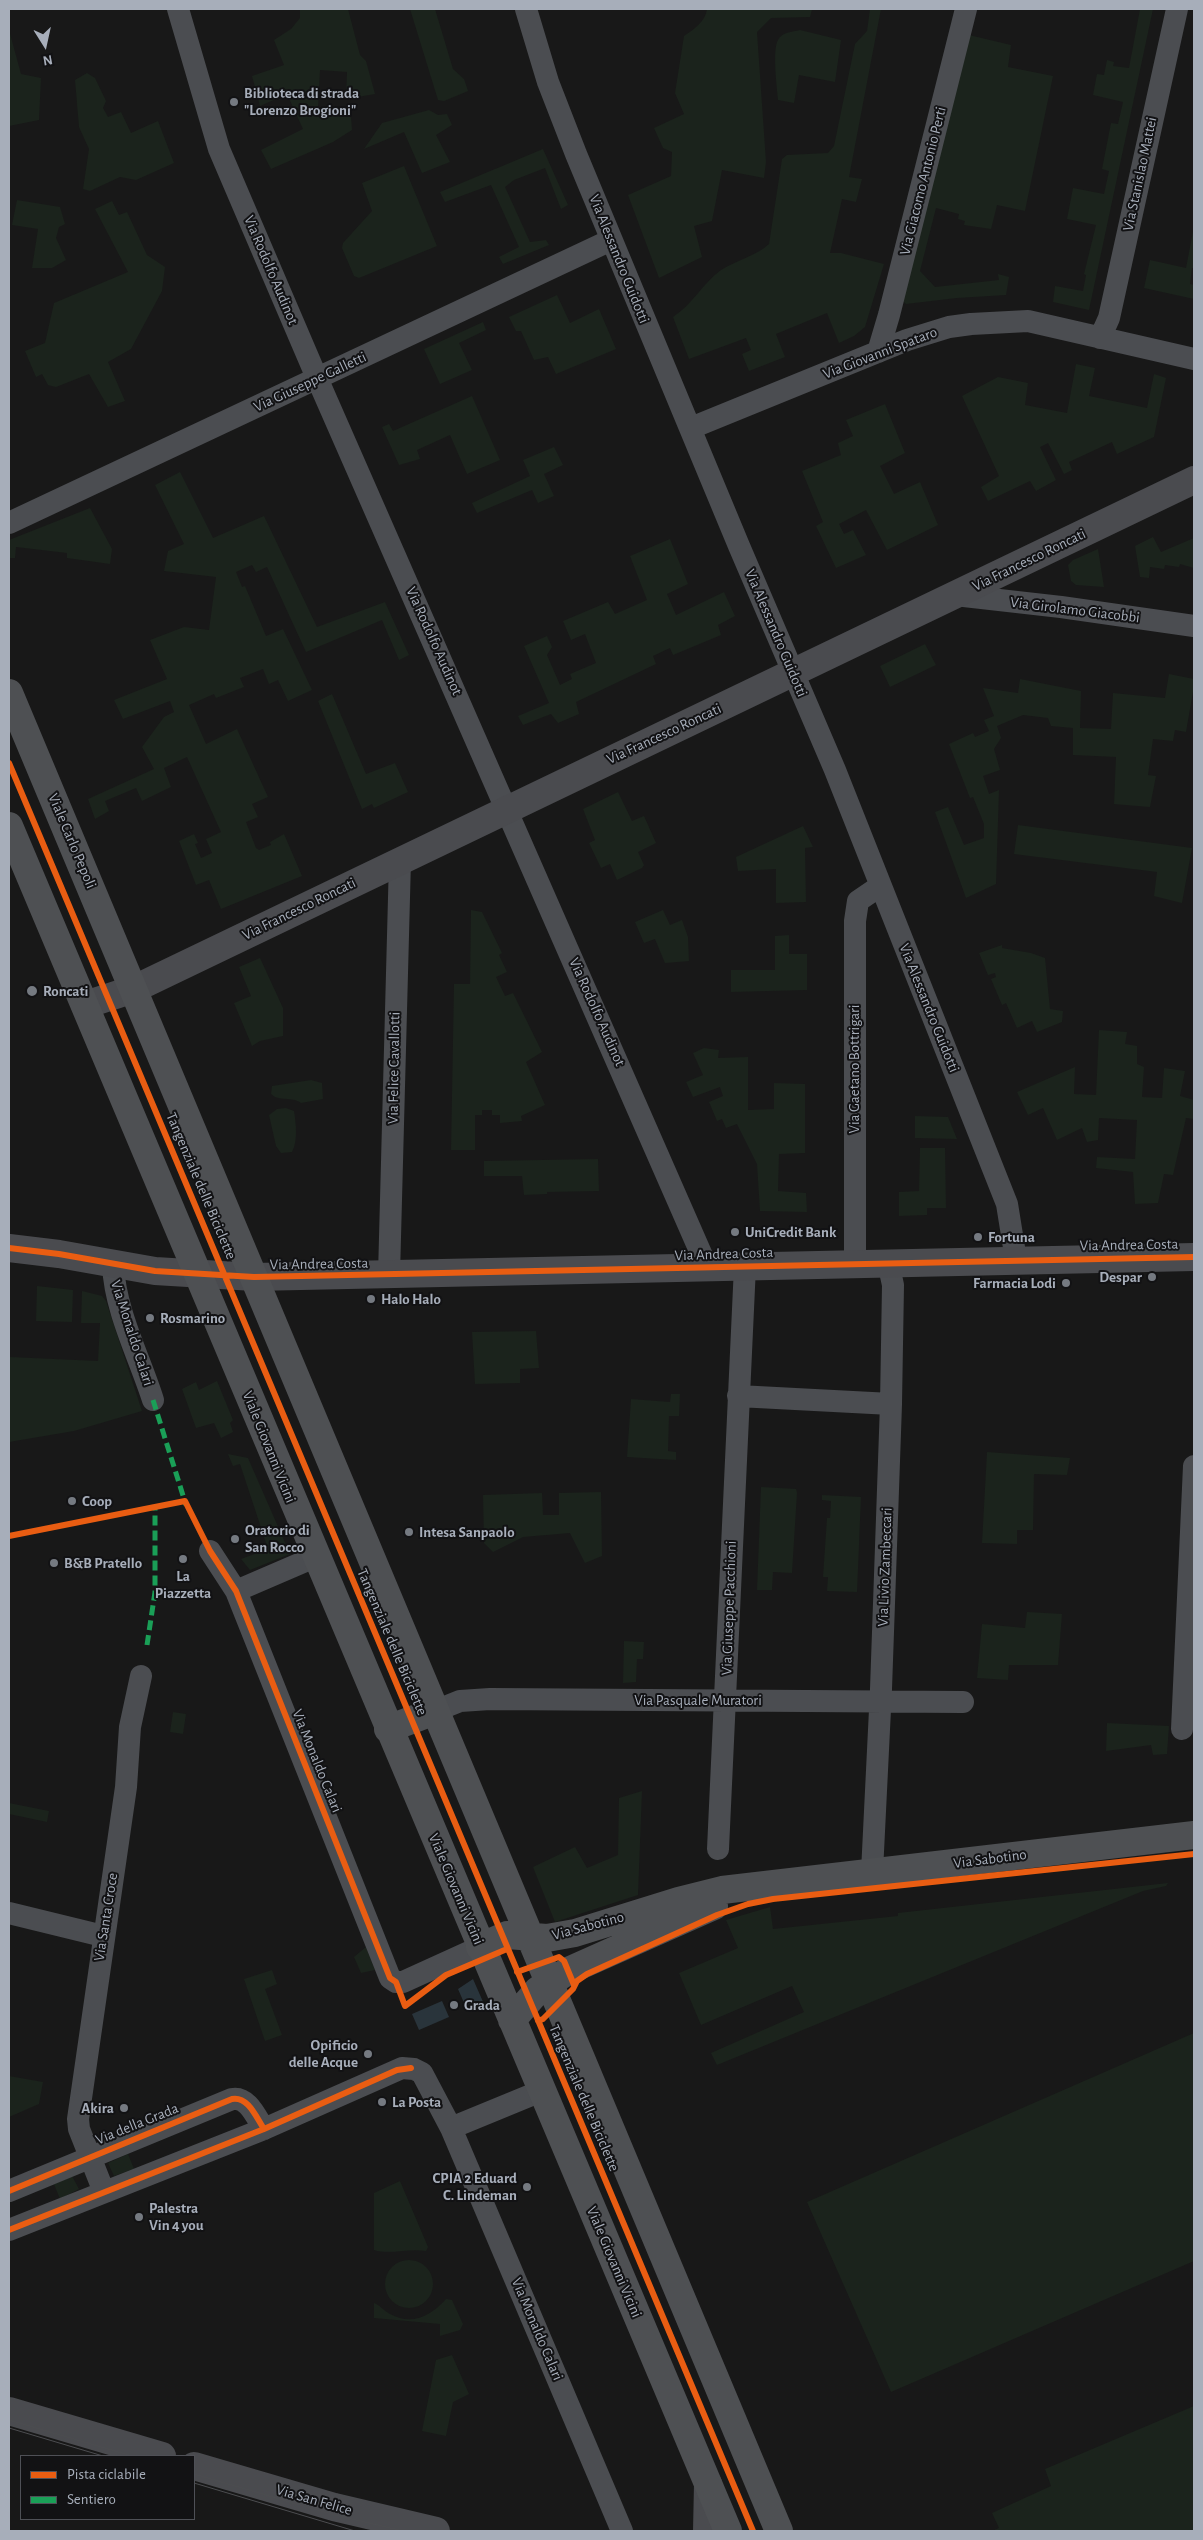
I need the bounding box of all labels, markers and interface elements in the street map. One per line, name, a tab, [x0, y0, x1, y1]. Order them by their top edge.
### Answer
north arrow	[20, 20, 70, 70]
text: N	[42, 52, 54, 68]
place label: Biblioteca di strada "Lorenzo Brogioni"	[244, 84, 359, 119]
marker: Biblioteca di strada "Lorenzo Brogioni"	[228, 96, 240, 108]
street label: Via Giacomo Antonio Perti	[896, 105, 950, 257]
street label: Via Stanislao Mattei	[1119, 115, 1161, 233]
street label: Via Alessandro Guidotti	[585, 192, 653, 326]
street label: Via Rodolfo Audinot	[240, 213, 302, 327]
street label: Via Giovanni Spataro	[820, 323, 940, 383]
street label: Via Giuseppe Galletti	[251, 348, 369, 416]
street label: Via Francesco Roncati	[969, 525, 1089, 595]
street label: Via Alessandro Guidotti	[741, 566, 811, 700]
street label: Via Rodolfo Audinot	[402, 584, 466, 698]
street label: Via Girolamo Giacobbi	[1009, 593, 1141, 627]
street label: Via Francesco Roncati	[604, 700, 724, 768]
street label: Viale Carlo Pepoli	[44, 791, 100, 891]
street label: Via Francesco Roncati	[239, 874, 359, 944]
street label: Via Alessandro Guidotti	[895, 941, 963, 1075]
street label: Via Rodolfo Audinot	[565, 955, 629, 1069]
place label: Roncati	[43, 982, 88, 1000]
marker: Roncati	[25, 984, 39, 998]
street label: Via Gaetano Bottrigari	[845, 1005, 863, 1133]
street label: Via Felice Cavallotti	[384, 1012, 404, 1124]
street label: Tangenziale delle Biciclette	[162, 1110, 240, 1262]
place label: UniCredit Bank	[745, 1223, 836, 1241]
marker: UniCredit Bank	[729, 1226, 741, 1238]
place label: Fortuna	[988, 1228, 1035, 1246]
marker: Fortuna	[972, 1231, 984, 1243]
street label: Via Andrea Costa	[1079, 1235, 1179, 1255]
street label: Via Andrea Costa	[674, 1243, 774, 1265]
street label: Via Andrea Costa	[269, 1254, 369, 1274]
place label: Despar	[1099, 1268, 1142, 1286]
marker: Despar	[1146, 1271, 1158, 1283]
place label: Farmacia Lodi	[973, 1274, 1056, 1292]
marker: Farmacia Lodi	[1060, 1277, 1072, 1289]
street label: Via Monaldo Calari	[106, 1278, 158, 1388]
place label: Halo Halo	[381, 1290, 441, 1308]
marker: Halo Halo	[365, 1293, 377, 1305]
place label: Rosmarino	[160, 1309, 225, 1327]
marker: Rosmarino	[144, 1312, 156, 1324]
street label: Viale Giovanni Vicini	[238, 1388, 300, 1506]
place label: Coop	[82, 1492, 112, 1510]
marker: Coop	[66, 1495, 78, 1507]
street label: Via Livio Zambeccari	[874, 1507, 896, 1627]
place label: Oratorio di San Rocco	[245, 1521, 310, 1556]
place label: Intesa Sanpaolo	[419, 1523, 515, 1541]
marker: Intesa Sanpaolo	[403, 1526, 415, 1538]
marker: Oratorio di San Rocco	[229, 1533, 241, 1545]
street label: Via Giuseppe Pacchioni	[718, 1540, 740, 1676]
marker: La Piazzetta	[177, 1553, 189, 1565]
place label: B&B Pratello	[64, 1554, 142, 1572]
marker: B&B Pratello	[48, 1557, 60, 1569]
street label: Tangenziale delle Biciclette	[353, 1566, 431, 1718]
place label: La Piazzetta	[155, 1567, 211, 1602]
street label: Via Pasquale Muratori	[634, 1691, 762, 1709]
street label: Via Monaldo Calari	[288, 1707, 346, 1815]
street label: Viale Giovanni Vicini	[424, 1831, 488, 1947]
street label: Via Sabotino	[952, 1846, 1028, 1872]
street label: Via Santa Croce	[90, 1871, 122, 1963]
street label: Via Sabotino	[550, 1908, 626, 1944]
place label: Grada	[464, 1996, 500, 2014]
marker: Grada	[448, 1999, 460, 2011]
street label: Tangenziale delle Biciclette	[545, 2022, 623, 2174]
place label: Opificio delle Acque	[289, 2036, 358, 2071]
marker: Opificio delle Acque	[362, 2048, 374, 2060]
place label: La Posta	[392, 2093, 441, 2111]
marker: La Posta	[376, 2096, 388, 2108]
place label: Akira	[81, 2099, 114, 2117]
street label: Via della Grada	[93, 2099, 181, 2149]
marker: Akira	[118, 2102, 130, 2114]
place label: CPIA 2 Eduard C. Lindeman	[433, 2169, 517, 2204]
marker: CPIA 2 Eduard C. Lindeman	[521, 2181, 533, 2193]
place label: Palestra Vin 4 you	[149, 2199, 203, 2234]
street label: Viale Giovanni Vicini	[582, 2204, 646, 2320]
marker: Palestra Vin 4 you	[133, 2211, 145, 2223]
street label: Via Monaldo Calari	[507, 2275, 567, 2383]
legend	[20, 2455, 195, 2520]
text: Pista ciclabile	[67, 2467, 146, 2482]
street label: Via San Felice	[274, 2481, 354, 2519]
text: Sentiero	[67, 2492, 116, 2507]

